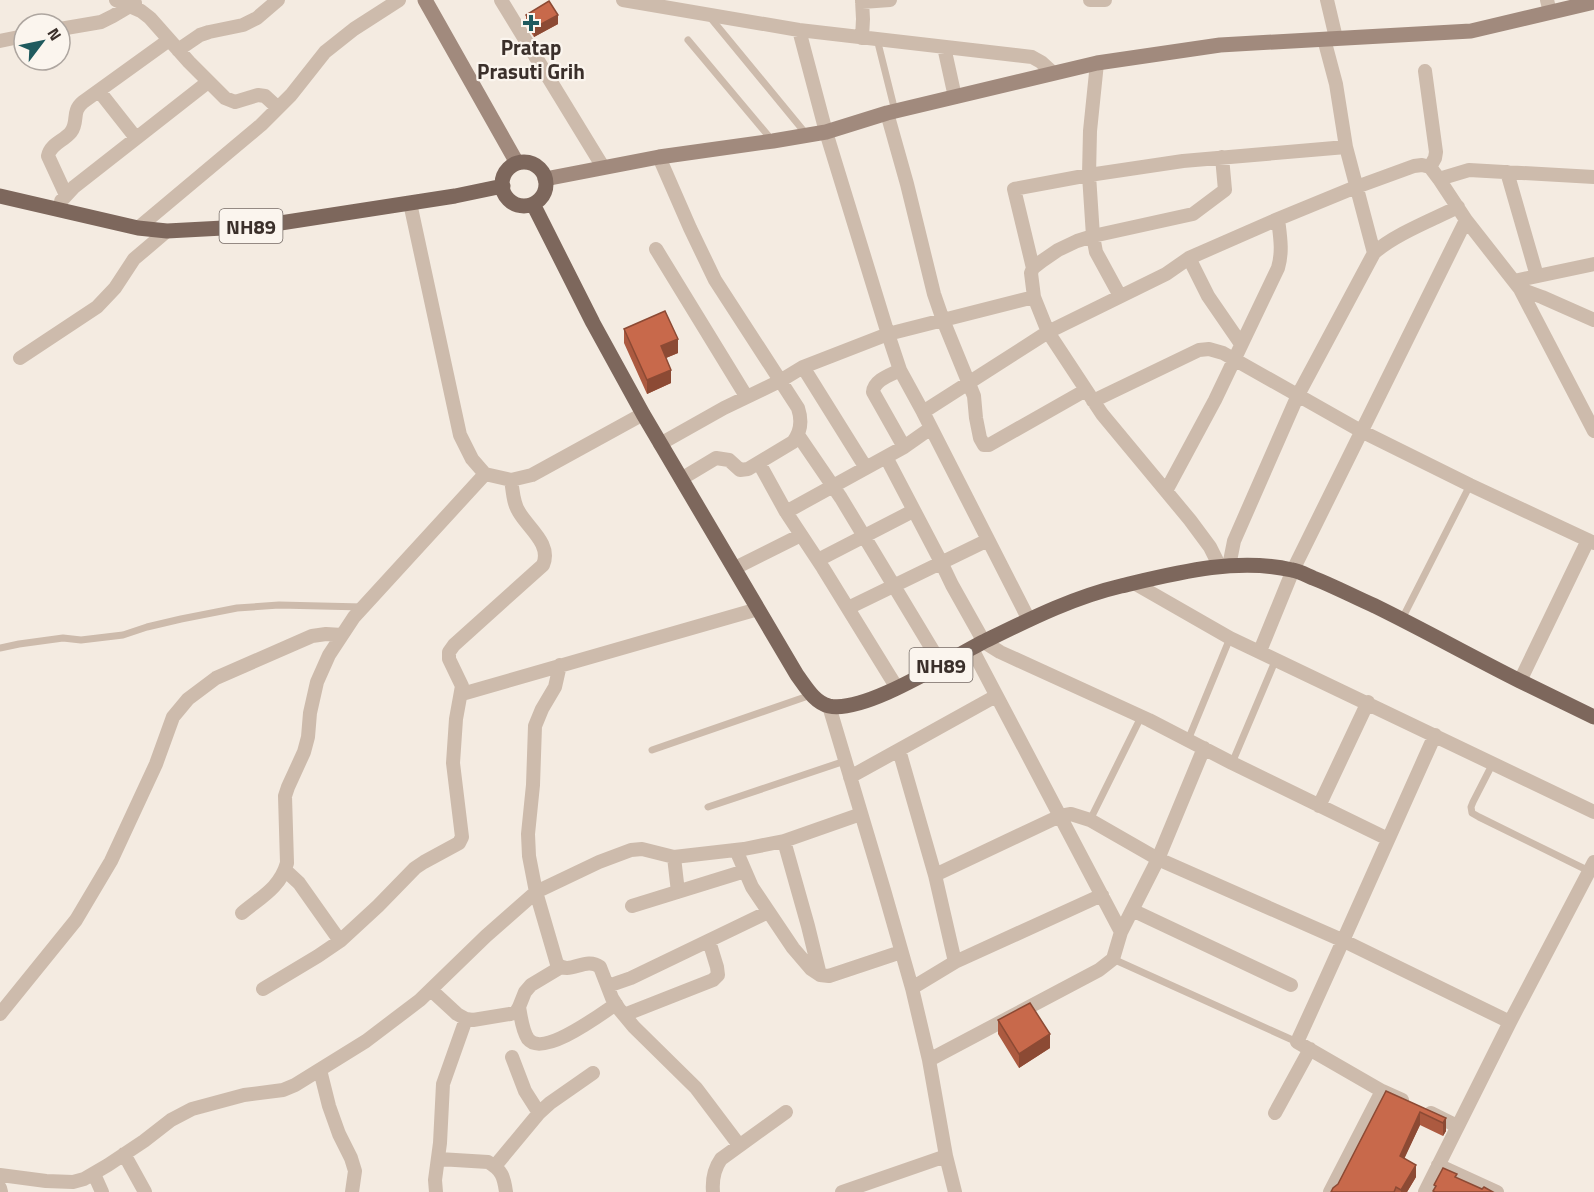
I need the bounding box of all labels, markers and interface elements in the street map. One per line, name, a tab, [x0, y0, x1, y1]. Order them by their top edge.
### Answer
north arrow	[12, 12, 72, 72]
marker: Pratap Prasuti Grih	[522, 14, 540, 32]
text: N	[42, 23, 68, 45]
place label: Pratap Prasuti Grih	[477, 31, 585, 87]
road number: NH89	[220, 209, 282, 243]
road number: NH89	[910, 648, 972, 682]

